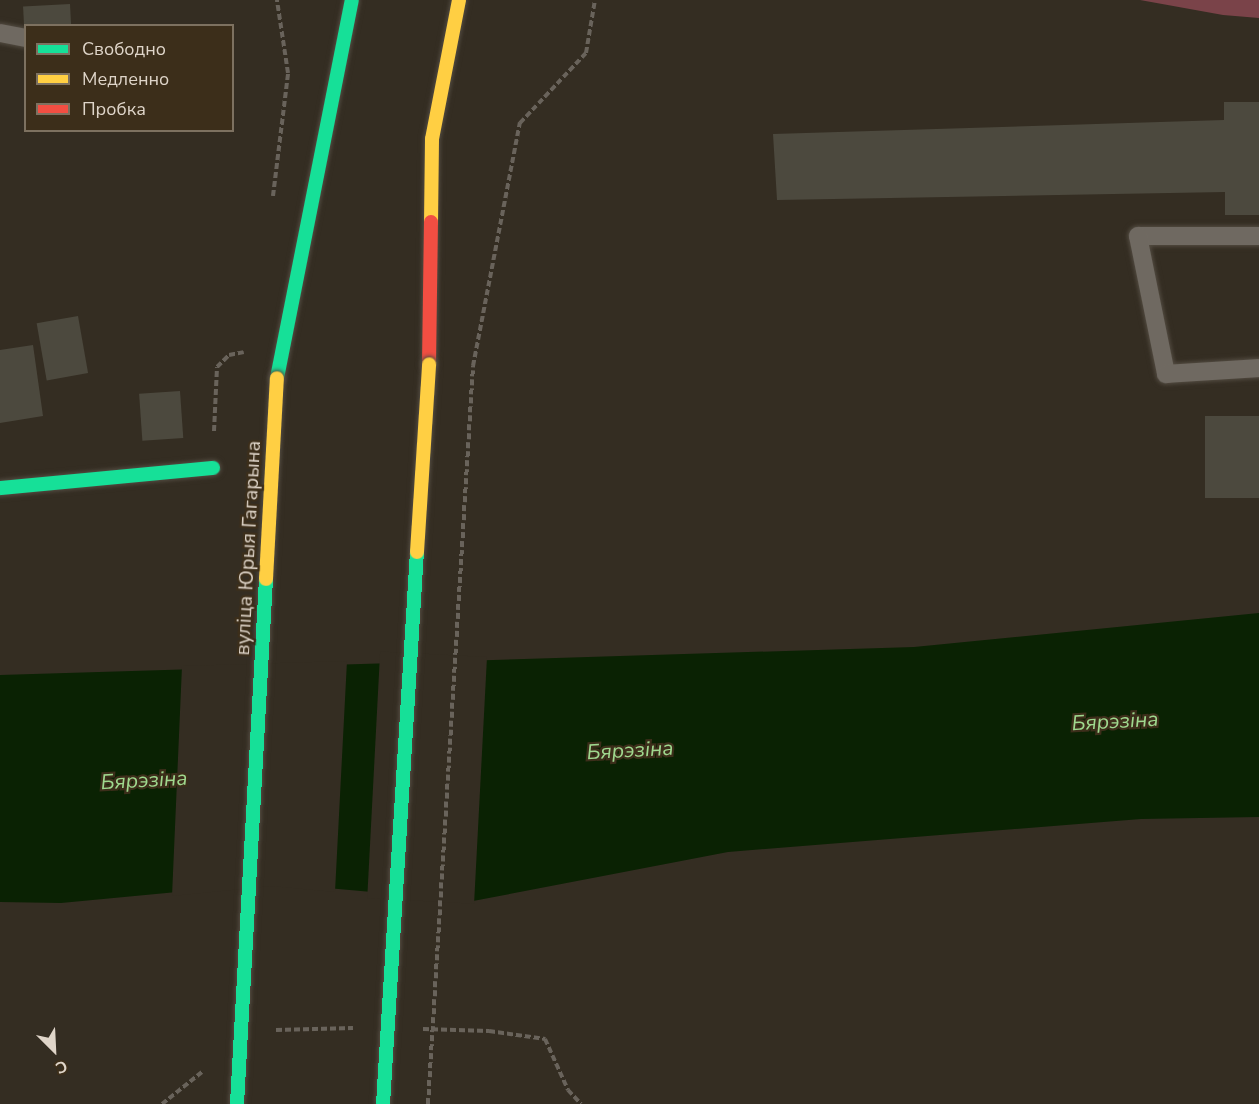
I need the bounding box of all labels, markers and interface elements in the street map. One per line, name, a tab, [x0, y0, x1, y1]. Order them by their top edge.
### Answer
legend	[24, 24, 234, 132]
text: Свободно	[82, 37, 166, 61]
text: Медленно	[82, 67, 169, 91]
text: Пробка	[82, 97, 146, 121]
street label: вуліца Юрыя Гагарына	[230, 440, 266, 656]
water label: Бярэзіна	[1071, 706, 1159, 736]
water label: Бярэзіна	[586, 735, 674, 765]
water label: Бярэзіна	[100, 765, 188, 795]
north arrow	[24, 1020, 84, 1080]
text: С	[52, 1054, 71, 1079]

